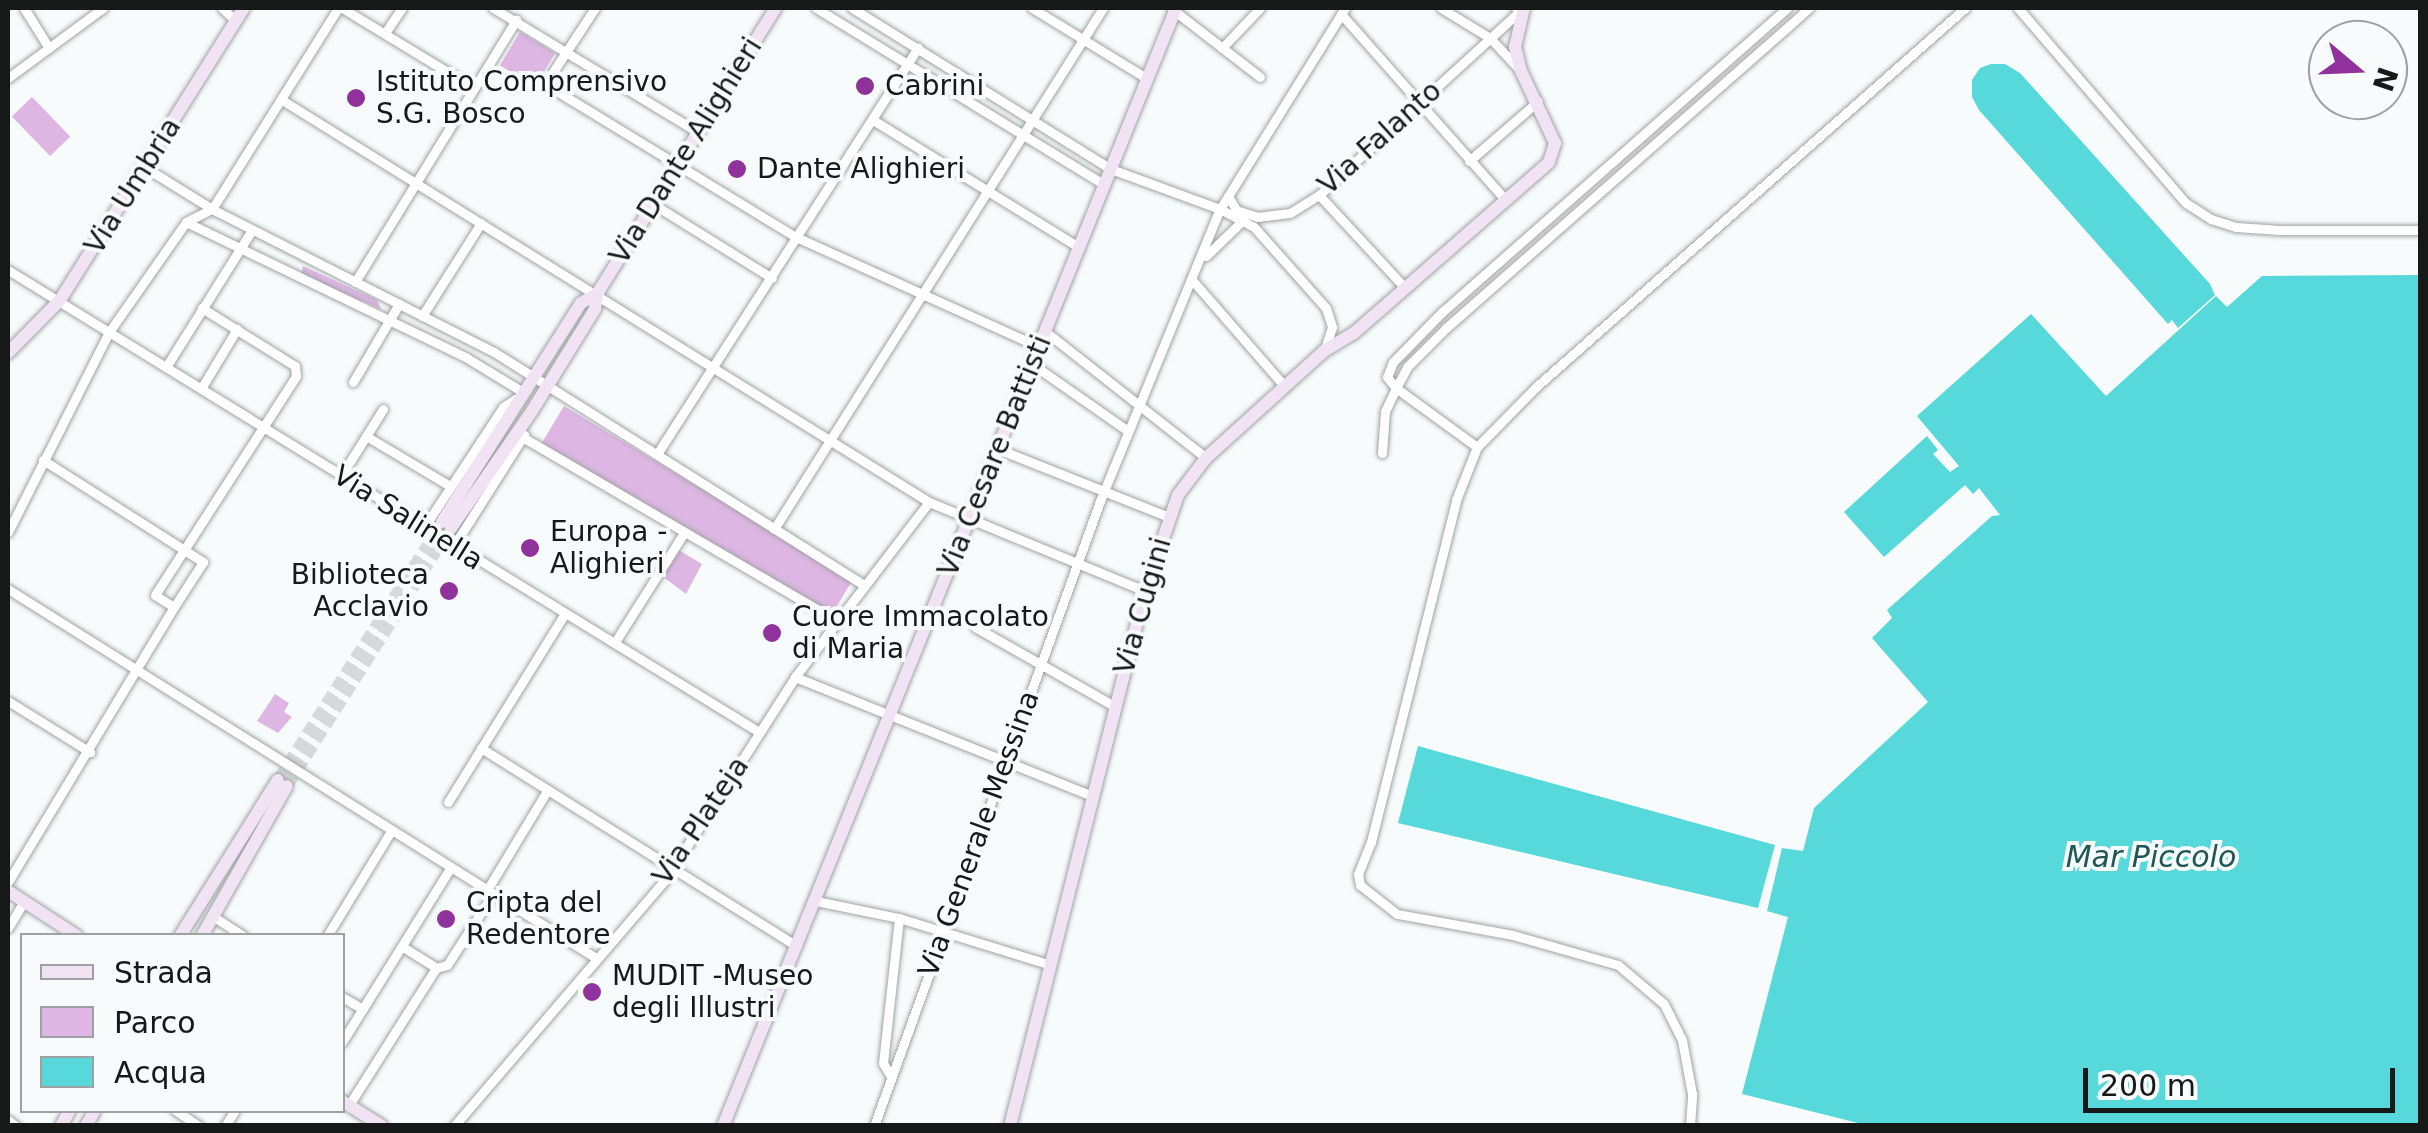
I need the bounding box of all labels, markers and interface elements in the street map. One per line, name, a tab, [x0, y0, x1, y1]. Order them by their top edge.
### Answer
north arrow	[2308, 20, 2408, 120]
street label: Via Dante Alighieri	[603, 32, 769, 270]
text: N	[2366, 63, 2404, 96]
place label: Istituto Comprensivo S.G. Bosco	[376, 65, 667, 131]
place label: Cabrini	[885, 69, 984, 103]
street label: Via Falanto	[1312, 74, 1448, 202]
marker: Cabrini	[854, 75, 876, 97]
marker: Istituto Comprensivo S.G. Bosco	[345, 87, 367, 109]
street label: Via Umbria	[78, 112, 188, 260]
place label: Dante Alighieri	[757, 152, 965, 186]
marker: Dante Alighieri	[726, 158, 748, 180]
street label: Via Cesare Battisti	[931, 330, 1059, 582]
street label: Via Salinella	[327, 459, 489, 577]
place label: Europa - Alighieri	[550, 515, 667, 581]
street label: Via Cugini	[1107, 534, 1179, 678]
marker: Europa - Alighieri	[519, 537, 541, 559]
place label: Biblioteca Acclavio	[291, 558, 429, 624]
marker: Biblioteca Acclavio	[438, 580, 460, 602]
place label: Cuore Immacolato di Maria	[792, 600, 1049, 666]
marker: Cuore Immacolato di Maria	[761, 622, 783, 644]
street label: Via Generale Messina	[912, 686, 1046, 982]
street label: Via Plateja	[646, 751, 756, 891]
water label: Mar Piccolo	[2066, 839, 2236, 875]
place label: Cripta del Redentore	[466, 886, 610, 952]
marker: Cripta del Redentore	[435, 908, 457, 930]
legend	[20, 933, 345, 1113]
text: Strada	[114, 955, 213, 990]
place label: MUDIT -Museo degli Illustri	[612, 959, 813, 1025]
marker: MUDIT -Museo degli Illustri	[581, 981, 603, 1003]
text: Parco	[114, 1005, 196, 1040]
scale bar	[2088, 1048, 2400, 1110]
text: Acqua	[114, 1055, 207, 1090]
text: 200 m	[2100, 1068, 2196, 1103]

